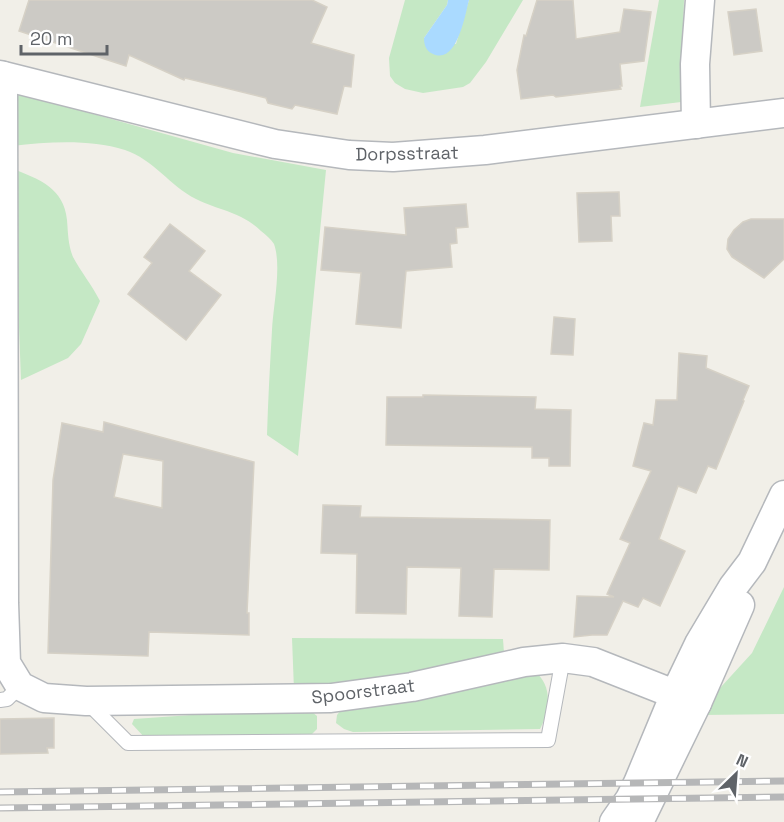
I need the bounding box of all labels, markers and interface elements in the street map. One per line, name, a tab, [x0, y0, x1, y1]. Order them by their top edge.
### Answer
scale bar	[21, 18, 106, 56]
text: 20 m	[30, 27, 73, 50]
street label: Dorpsstraat	[355, 141, 459, 165]
street label: Spoorstraat	[310, 673, 416, 709]
north arrow	[706, 744, 766, 804]
text: N	[733, 749, 751, 773]

